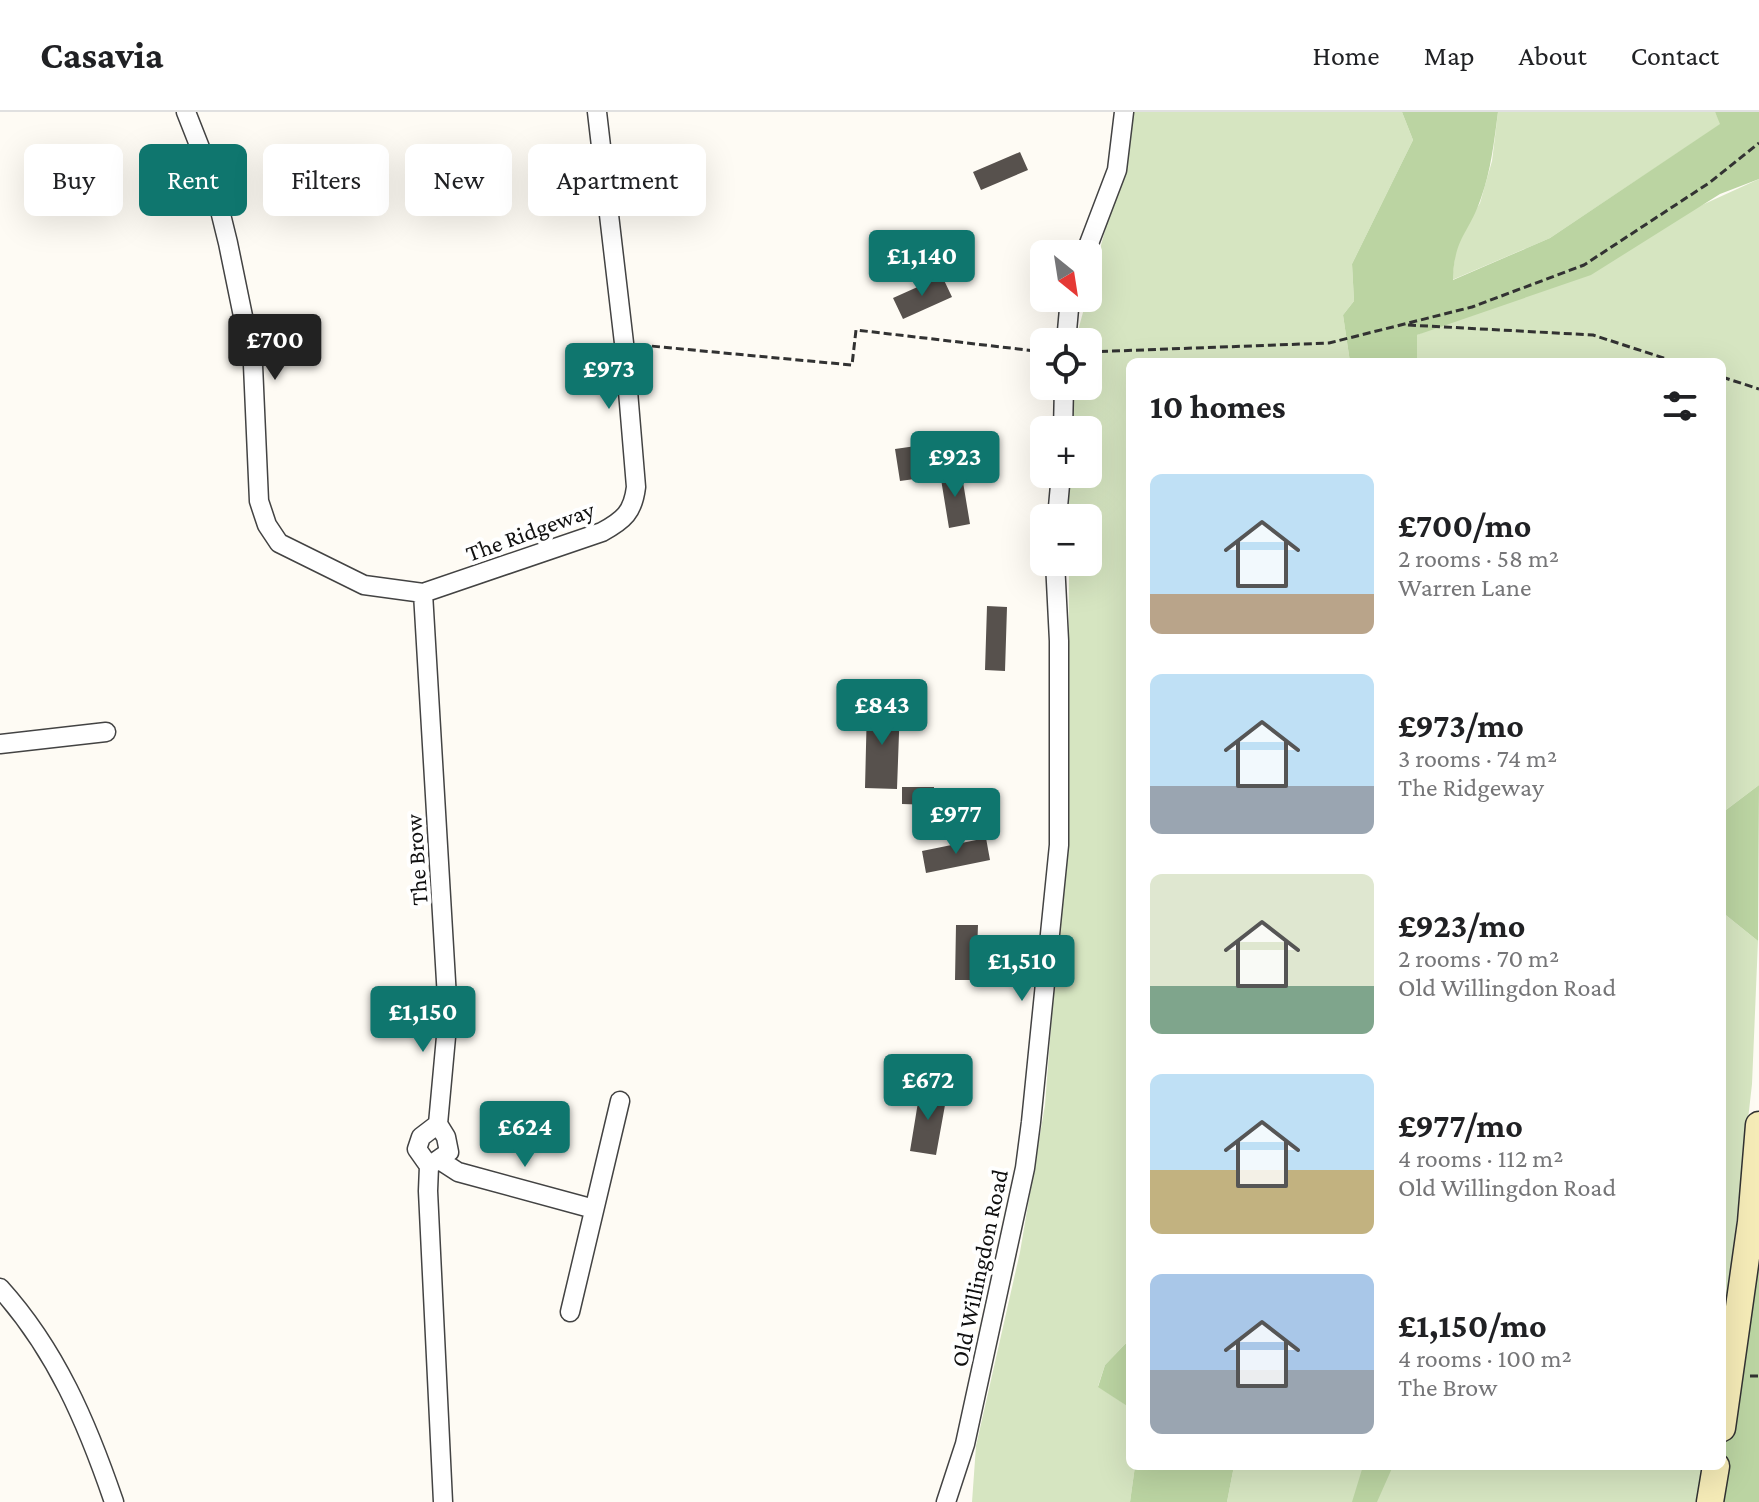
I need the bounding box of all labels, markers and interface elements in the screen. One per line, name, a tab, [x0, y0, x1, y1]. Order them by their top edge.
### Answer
text: Casavia	[40, 34, 164, 76]
text: Home	[1313, 40, 1380, 71]
text: Map	[1424, 40, 1475, 71]
text: About	[1519, 40, 1587, 71]
text: Contact	[1631, 40, 1719, 71]
chip: Buy	[24, 144, 123, 216]
chip: Rent	[139, 144, 247, 216]
chip: Filters	[263, 144, 389, 216]
chip: New	[405, 144, 512, 216]
chip: Apartment	[528, 144, 706, 216]
pin: £1,140	[857, 230, 987, 298]
north arrow	[1030, 240, 1102, 312]
map controls	[1030, 240, 1102, 576]
text: £1,140	[887, 241, 957, 270]
pin: £700	[228, 314, 322, 382]
text: £700	[246, 325, 304, 354]
button: locate	[1030, 328, 1102, 400]
pin: £973	[562, 343, 656, 411]
text: £973	[583, 354, 635, 383]
icon: filters	[1658, 384, 1702, 428]
text: 10 homes	[1150, 388, 1286, 425]
button: +	[1030, 416, 1102, 488]
pin: £923	[908, 431, 1002, 499]
text: £923	[928, 442, 982, 471]
street label: The Ridgeway	[462, 495, 599, 567]
button: −	[1030, 504, 1102, 576]
icon: home	[1214, 506, 1310, 602]
text: £700/mo	[1398, 507, 1531, 544]
text: 2 rooms · 58 m²	[1398, 544, 1559, 573]
text: Warren Lane	[1398, 573, 1531, 602]
pin: £843	[835, 679, 929, 747]
text: £843	[854, 690, 910, 719]
icon: home	[1214, 706, 1310, 802]
text: £973/mo	[1398, 707, 1524, 744]
text: 3 rooms · 74 m²	[1398, 744, 1557, 773]
text: The Ridgeway	[1398, 773, 1544, 802]
pin: £977	[909, 788, 1003, 856]
text: £977	[930, 799, 982, 828]
street label: The Brow	[399, 813, 433, 907]
icon: home	[1214, 906, 1310, 1002]
text: £923/mo	[1398, 907, 1525, 944]
pin: £1,510	[957, 935, 1087, 1003]
text: 2 rooms · 70 m²	[1398, 944, 1559, 973]
text: £1,510	[988, 946, 1057, 975]
text: Old Willingdon Road	[1398, 973, 1616, 1002]
pin: £1,150	[358, 986, 488, 1054]
text: £1,150	[388, 997, 458, 1026]
pin: £672	[881, 1054, 975, 1122]
text: £672	[902, 1065, 954, 1094]
pin: £624	[478, 1101, 572, 1169]
icon: home	[1214, 1106, 1310, 1202]
text: £977/mo	[1398, 1107, 1523, 1144]
text: £624	[498, 1112, 552, 1141]
text: 4 rooms · 112 m²	[1398, 1144, 1563, 1173]
street label: Old Willingdon Road	[945, 1166, 1013, 1369]
text: Old Willingdon Road	[1398, 1173, 1616, 1202]
icon: home	[1214, 1306, 1310, 1402]
text: £1,150/mo	[1398, 1307, 1547, 1344]
text: 4 rooms · 100 m²	[1398, 1344, 1572, 1373]
text: The Brow	[1398, 1373, 1497, 1402]

